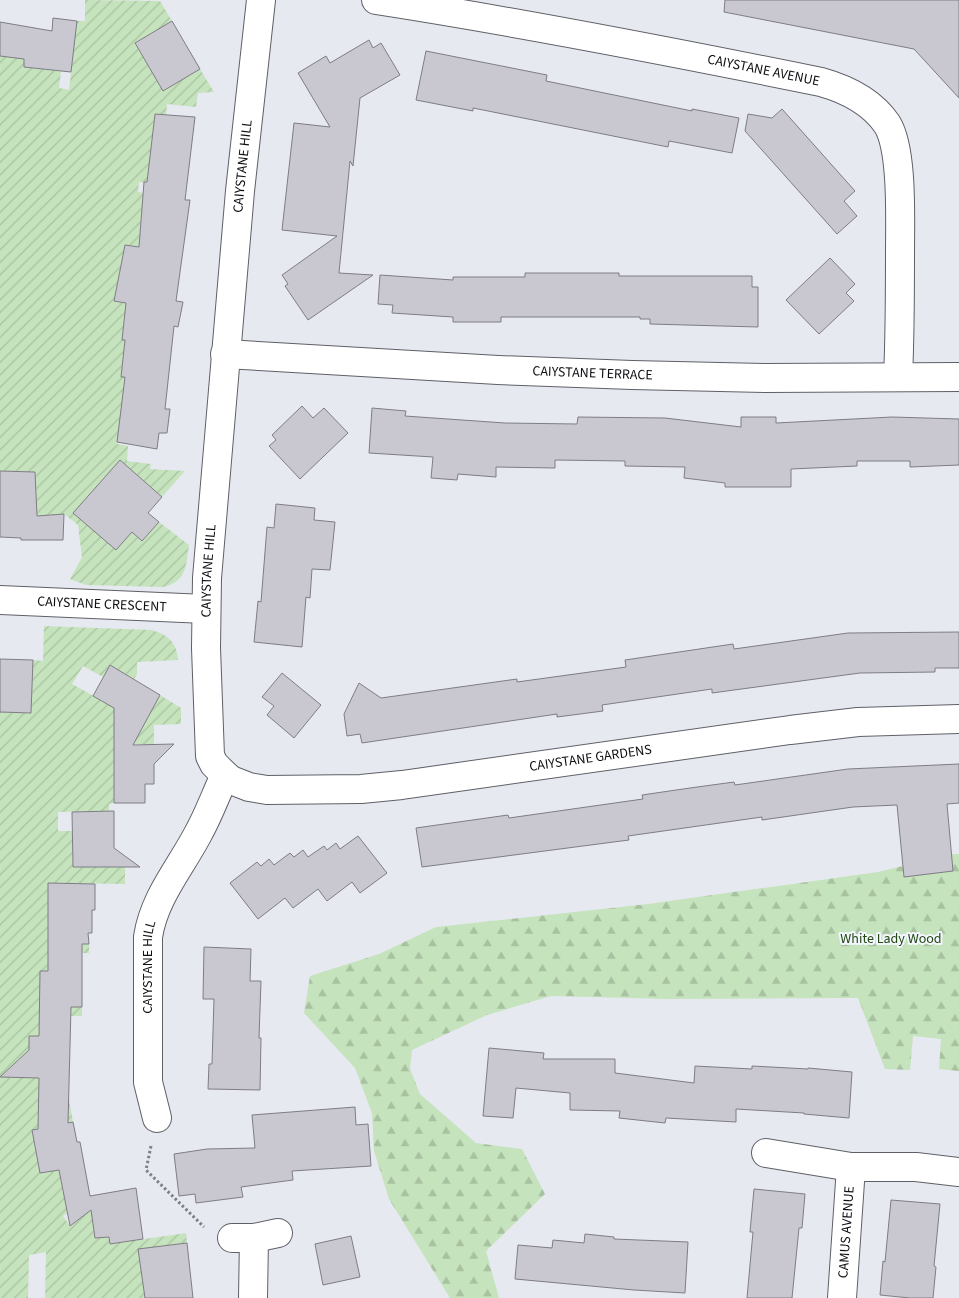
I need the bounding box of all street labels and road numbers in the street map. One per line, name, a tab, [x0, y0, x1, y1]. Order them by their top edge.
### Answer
street label: CAIYSTANE AVENUE	[706, 49, 822, 92]
street label: CAIYSTANE HILL	[228, 119, 258, 214]
street label: CAIYSTANE TERRACE	[532, 361, 653, 385]
street label: CAIYSTANE HILL	[196, 523, 222, 618]
street label: CAIYSTANE CRESCENT	[37, 592, 168, 617]
street label: CAIYSTANE GARDENS	[528, 740, 653, 777]
street label: CAIYSTANE HILL	[138, 918, 161, 1014]
street label: CAMUS AVENUE	[833, 1185, 860, 1279]

